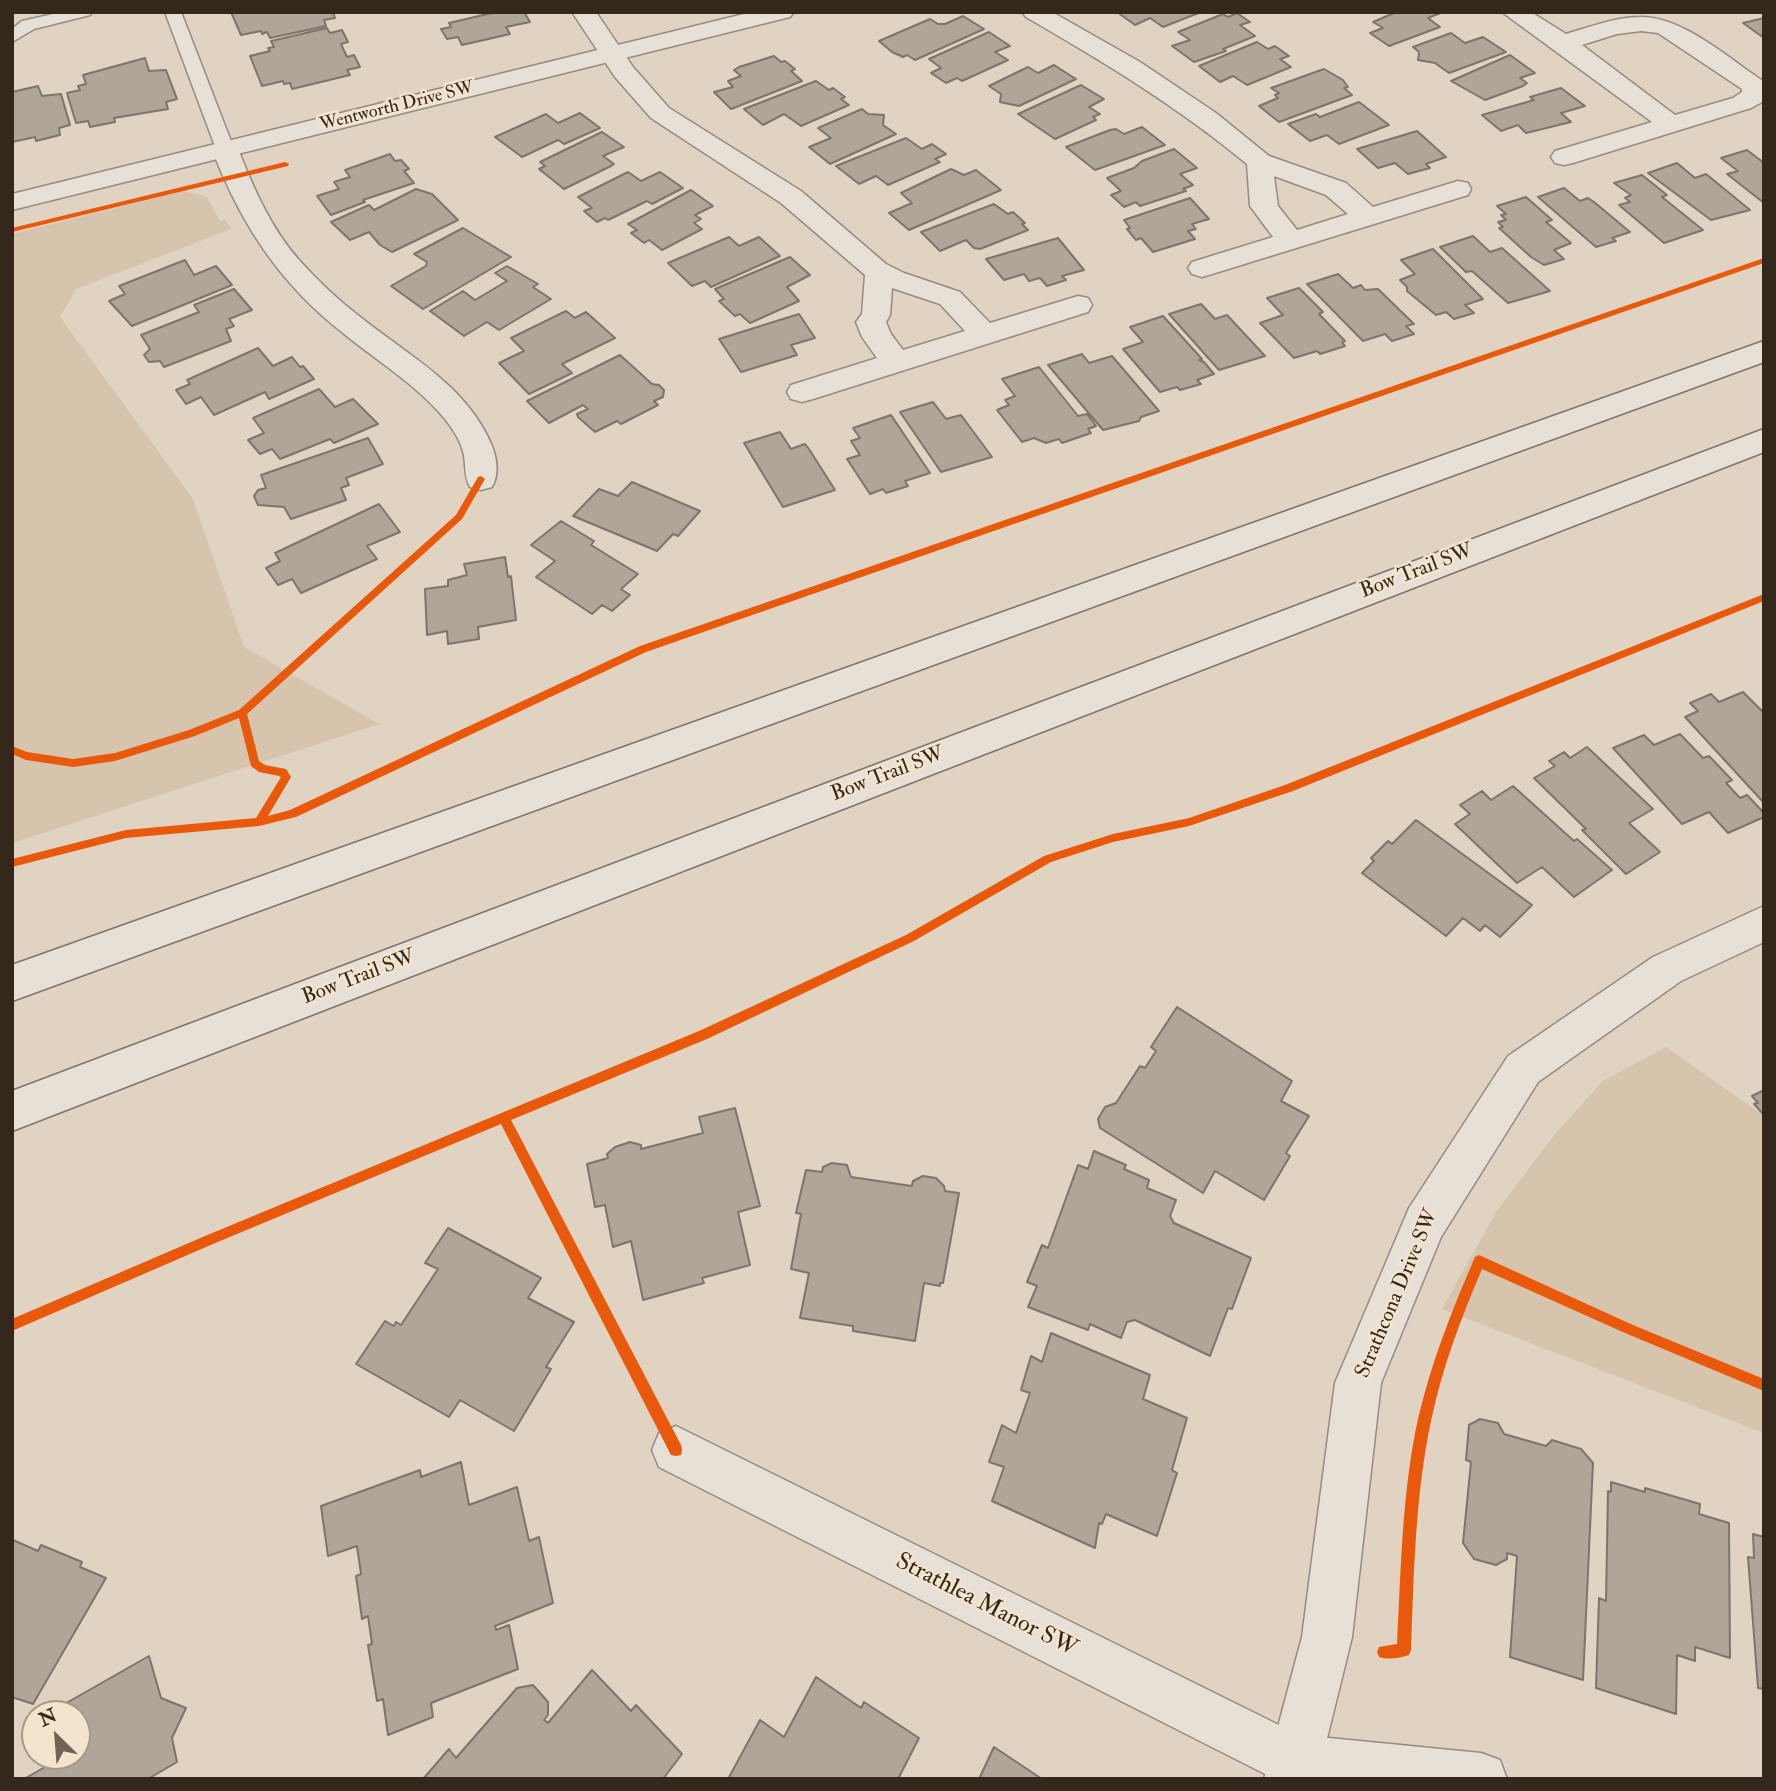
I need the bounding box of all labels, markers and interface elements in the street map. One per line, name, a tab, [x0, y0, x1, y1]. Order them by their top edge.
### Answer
street label: Wentworth Drive SW	[318, 77, 476, 137]
street label: Bow Trail SW	[1357, 539, 1477, 605]
street label: Bow Trail SW	[828, 742, 948, 808]
street label: Bow Trail SW	[299, 945, 419, 1011]
street label: Strathcona Drive SW	[1351, 1206, 1445, 1382]
street label: Strathlea Manor SW	[890, 1548, 1082, 1664]
north arrow	[21, 1700, 91, 1770]
text: N	[35, 1703, 61, 1732]

